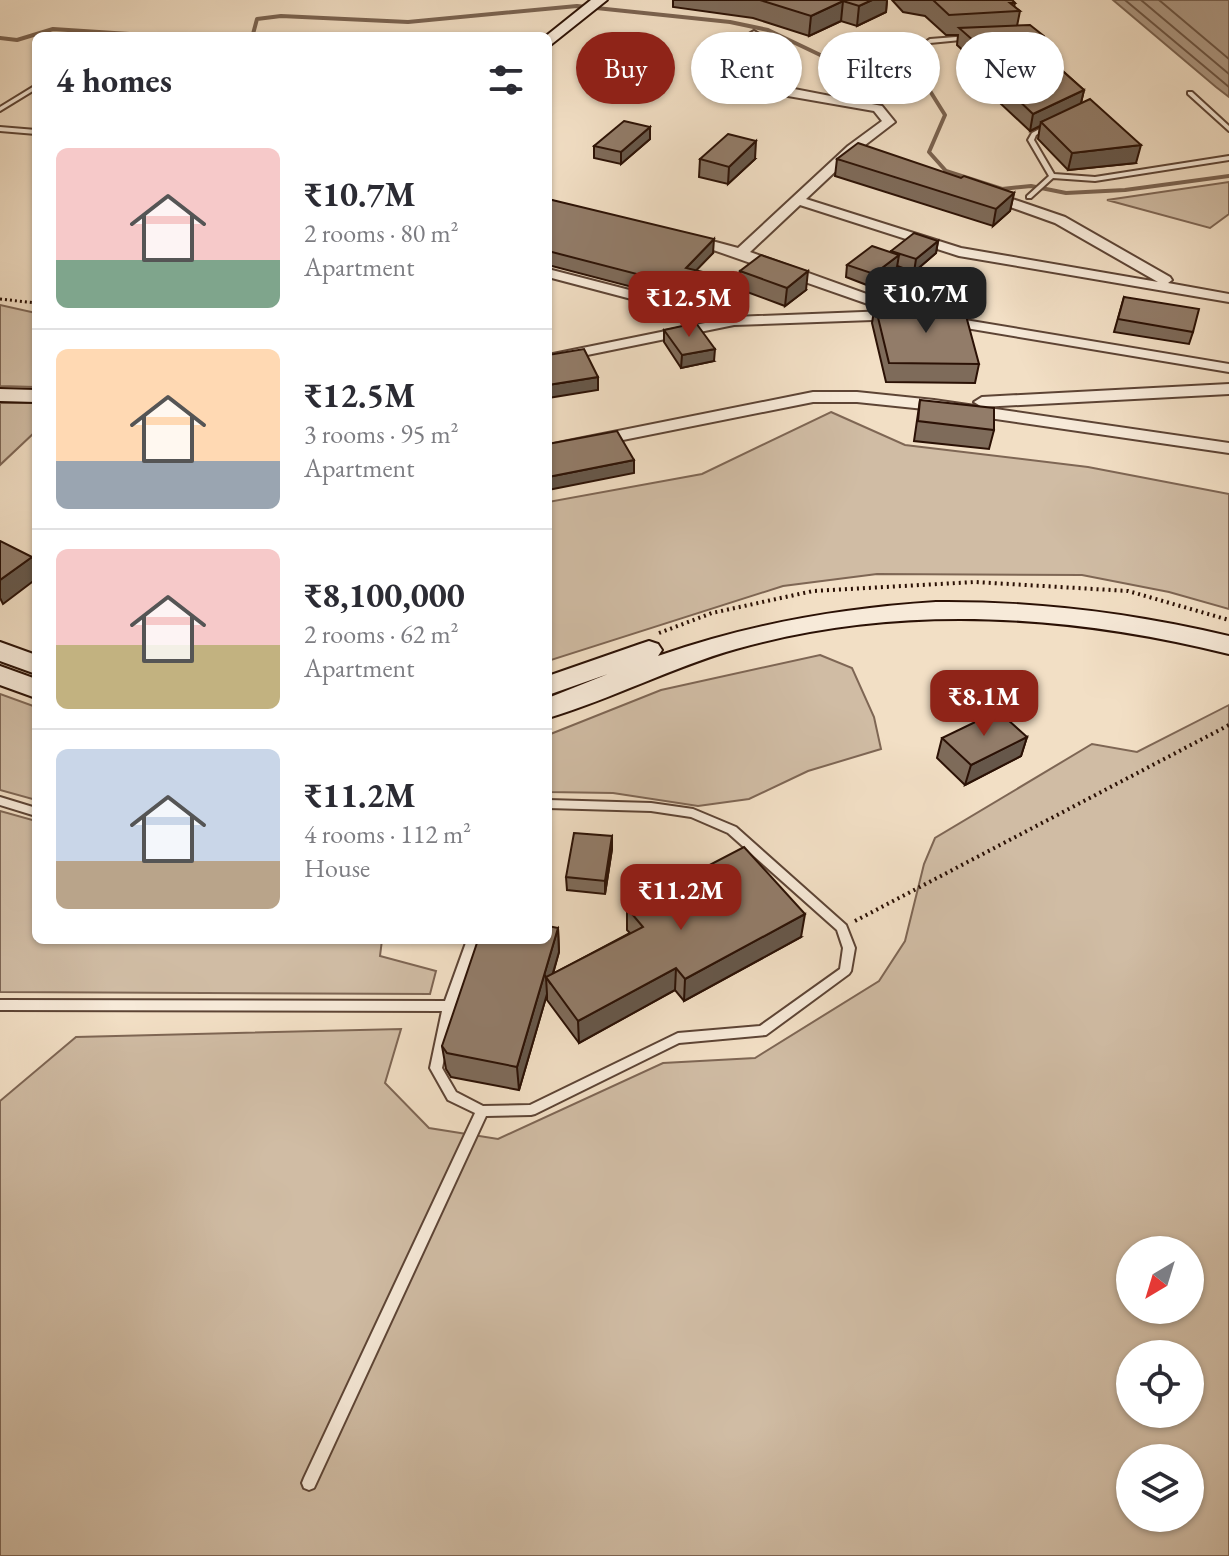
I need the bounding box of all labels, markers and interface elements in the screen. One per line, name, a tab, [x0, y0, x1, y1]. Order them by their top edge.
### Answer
chip: Buy	[576, 32, 675, 104]
chip: Rent	[691, 32, 802, 104]
chip: Filters	[818, 32, 940, 104]
chip: New	[956, 32, 1064, 104]
text: 4 homes	[56, 58, 172, 102]
icon: filters	[484, 58, 528, 102]
text: ₹10.7M	[304, 172, 416, 216]
icon: home	[120, 180, 216, 276]
text: 2 rooms · 80 m²	[304, 216, 459, 250]
text: Apartment	[304, 250, 414, 284]
pin: ₹10.7M	[861, 267, 991, 335]
pin: ₹12.5M	[624, 271, 754, 339]
text: ₹10.7M	[883, 276, 969, 310]
text: ₹12.5M	[646, 280, 732, 314]
text: ₹12.5M	[304, 373, 416, 417]
icon: home	[120, 381, 216, 477]
text: 3 rooms · 95 m²	[304, 417, 459, 451]
text: Apartment	[304, 451, 414, 485]
text: ₹8,100,000	[304, 573, 465, 617]
icon: home	[120, 581, 216, 677]
text: 2 rooms · 62 m²	[304, 617, 459, 651]
text: Apartment	[304, 651, 414, 685]
pin: ₹8.1M	[928, 670, 1040, 738]
text: ₹8.1M	[948, 679, 1020, 713]
text: ₹11.2M	[304, 773, 416, 817]
icon: home	[120, 781, 216, 877]
text: 4 rooms · 112 m²	[304, 817, 471, 851]
text: House	[304, 851, 370, 885]
pin: ₹11.2M	[616, 864, 746, 932]
text: ₹11.2M	[638, 873, 724, 907]
north arrow	[1116, 1236, 1204, 1324]
map controls	[1116, 1236, 1204, 1532]
button: locate	[1116, 1340, 1204, 1428]
button: layers	[1116, 1444, 1204, 1532]

